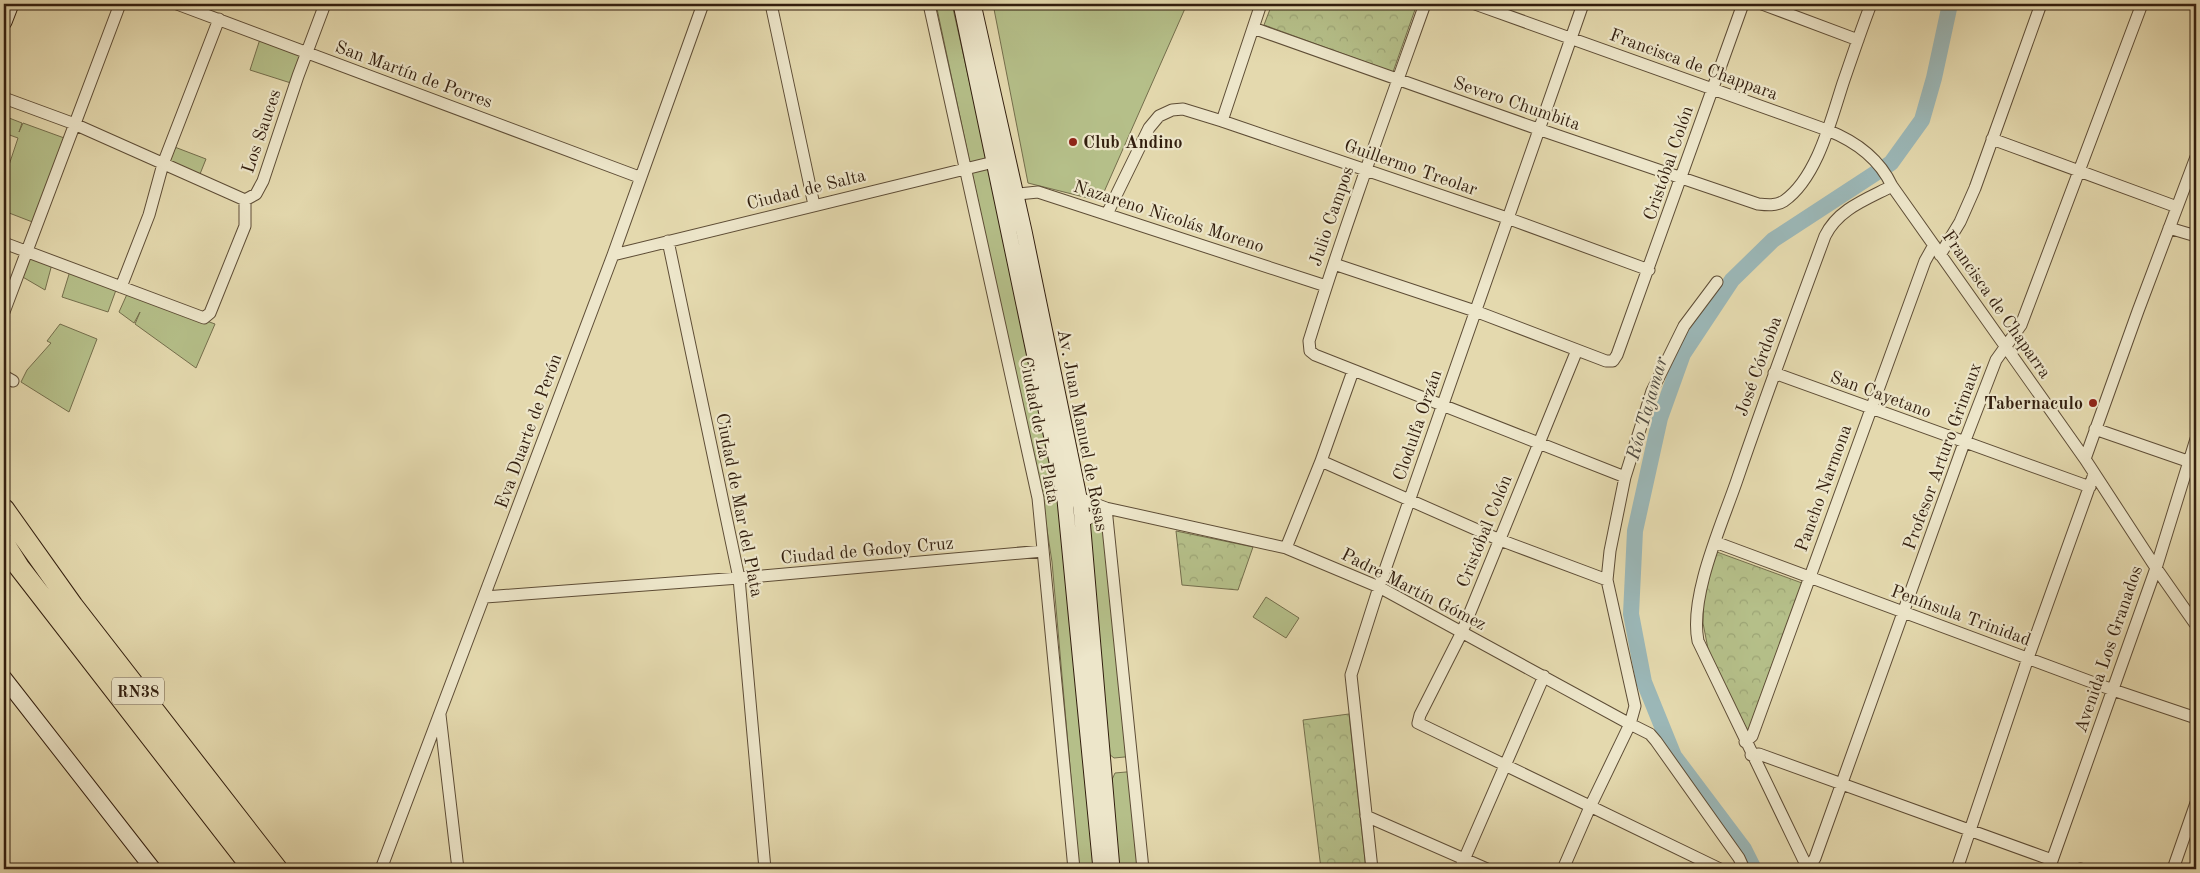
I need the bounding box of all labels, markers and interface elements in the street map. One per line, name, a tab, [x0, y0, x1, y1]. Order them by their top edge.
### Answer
street label: Francisca de Chappara	[1607, 26, 1780, 104]
street label: San Martín de Porres	[333, 38, 495, 112]
street label: Severo Chumbita	[1451, 74, 1582, 134]
street label: Los Sauces	[239, 87, 285, 176]
street label: Cristóbal Colón	[1641, 103, 1697, 223]
place label: Club Andino	[1083, 134, 1183, 152]
marker: Club Andino	[1067, 136, 1079, 148]
street label: Guillermo Treolar	[1342, 137, 1480, 199]
street label: Julio Campos	[1306, 164, 1357, 269]
street label: Ciudad de Salta	[745, 166, 868, 213]
street label: Nazareno Nicolás Moreno	[1071, 178, 1266, 256]
street label: Francisca de Chaparra	[1938, 227, 2054, 382]
street label: José Córdoba	[1733, 314, 1785, 419]
street label: Av. Juan Manuel de Rosas	[1054, 327, 1111, 533]
street label: Eva Duarte de Perón	[493, 351, 565, 511]
water label: Río Tajamar	[1624, 354, 1672, 463]
street label: Ciudad de La Plata	[1016, 355, 1062, 505]
street label: Profesor Arturo Grimaux	[1901, 360, 1985, 552]
street label: Clodulfa Orzán	[1391, 367, 1445, 483]
street label: San Cayetano	[1828, 368, 1934, 422]
place label: Tabernaculo	[1984, 395, 2083, 413]
marker: Tabernaculo	[2087, 397, 2099, 409]
street label: Ciudad de Mar del Plata	[712, 412, 766, 599]
street label: Pancho Narmona	[1793, 422, 1855, 554]
street label: Cristóbal Colón	[1454, 472, 1516, 590]
street label: Ciudad de Godoy Cruz	[780, 534, 954, 568]
street label: Padre Martín Gómez	[1338, 546, 1489, 634]
street label: Avenida Los Granados	[2072, 563, 2146, 735]
street label: Península Trinidad	[1888, 582, 2033, 650]
road number: RN38	[112, 678, 164, 704]

